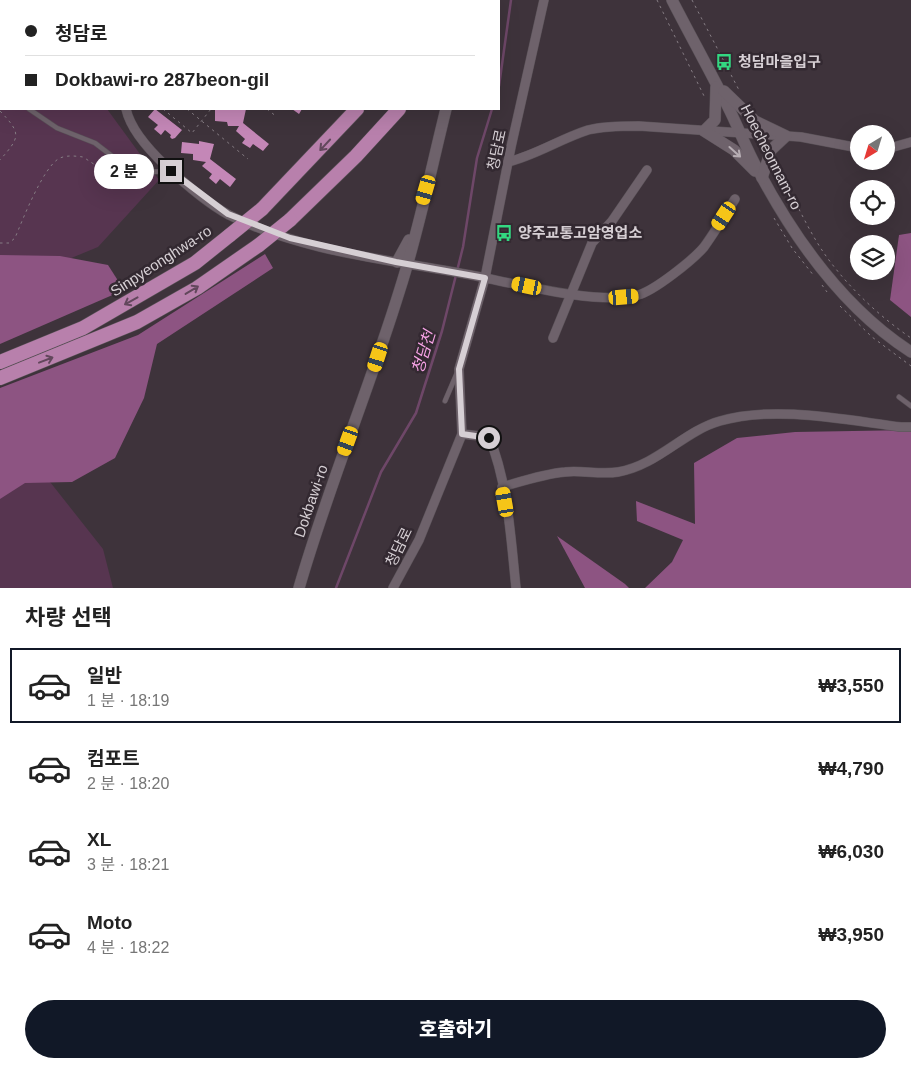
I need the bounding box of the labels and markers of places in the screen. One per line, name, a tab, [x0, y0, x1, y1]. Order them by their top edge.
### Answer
bus stop icon: 청담마을입구	[714, 52, 734, 72]
place label: 청담마을입구	[738, 53, 821, 70]
bus stop icon: 양주교통고암영업소	[494, 223, 514, 243]
place label: 양주교통고암영업소	[518, 224, 642, 241]

